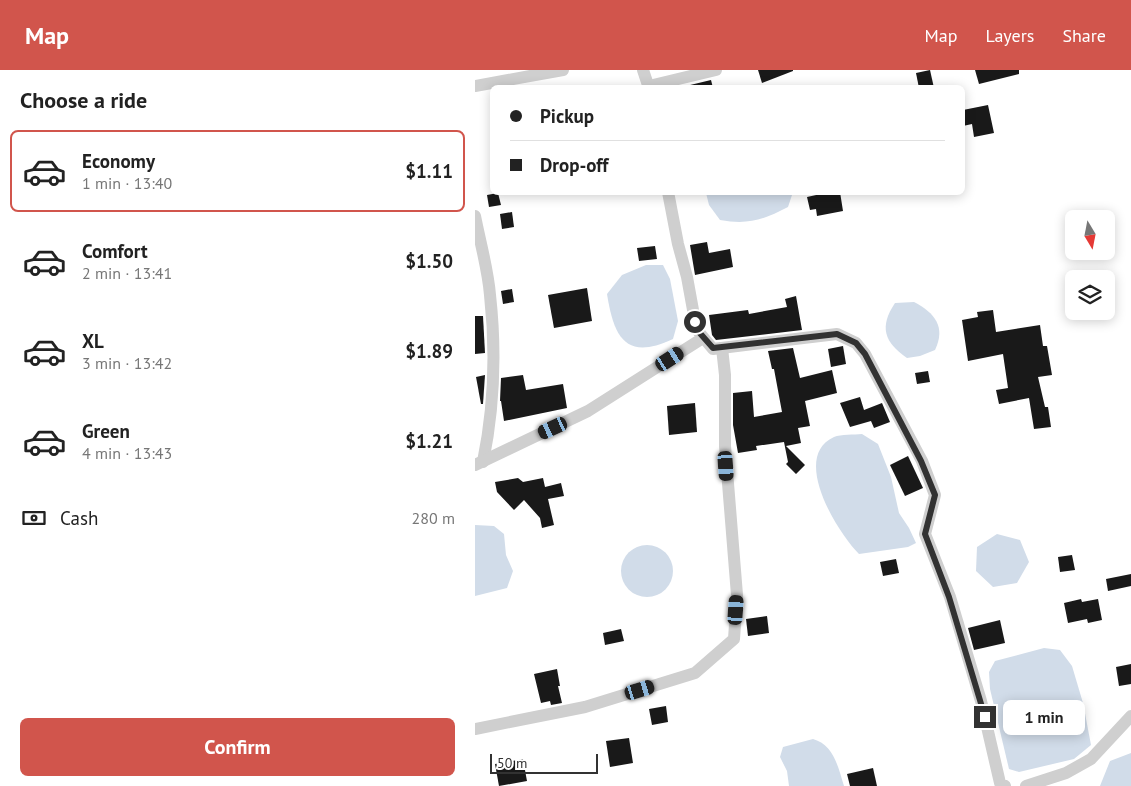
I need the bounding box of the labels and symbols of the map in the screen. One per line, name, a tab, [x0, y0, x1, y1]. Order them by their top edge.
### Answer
north arrow	[1065, 210, 1115, 260]
route start	[684, 311, 706, 333]
car	[653, 345, 686, 373]
car	[536, 415, 569, 441]
car	[717, 451, 734, 481]
car	[727, 595, 744, 625]
car	[623, 678, 656, 702]
callout: 1 min	[1003, 700, 1085, 734]
route end	[974, 706, 996, 728]
scale bar	[490, 751, 597, 774]

